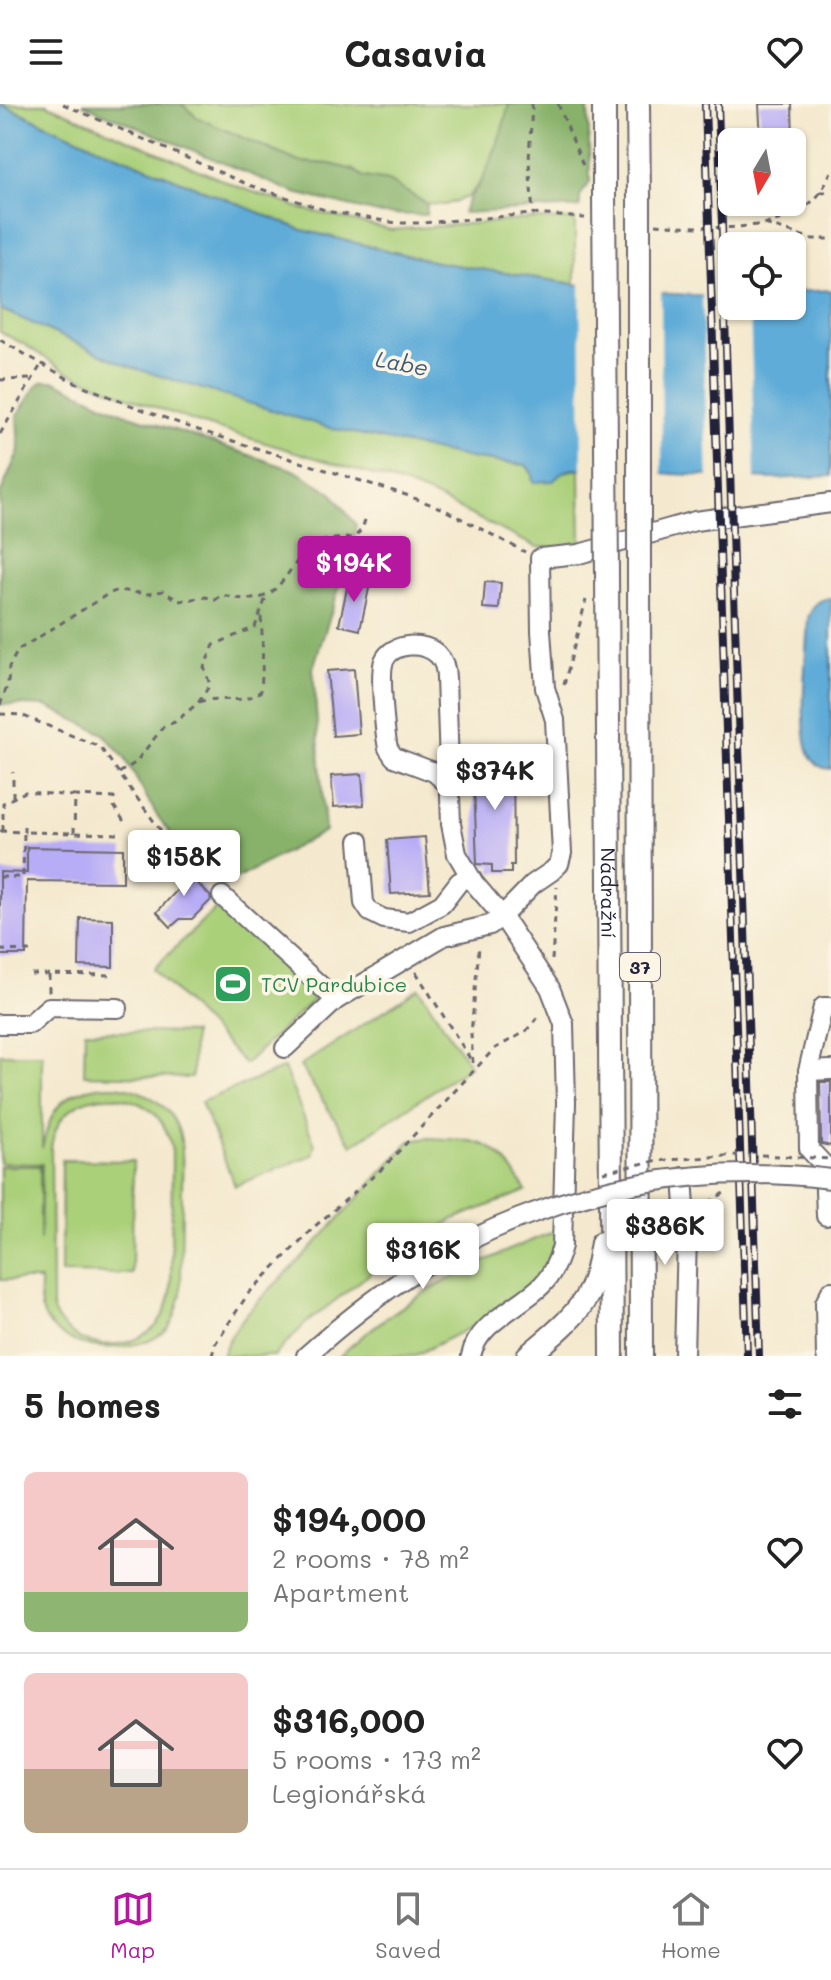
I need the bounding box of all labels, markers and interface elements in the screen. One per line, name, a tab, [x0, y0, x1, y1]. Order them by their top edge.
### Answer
text: Casavia	[344, 29, 487, 76]
icon: menu	[24, 30, 68, 74]
icon: heart	[763, 30, 807, 74]
north arrow	[718, 128, 806, 216]
map controls	[718, 128, 806, 320]
button: locate	[718, 232, 806, 320]
water label: Labe	[373, 344, 431, 382]
pin: $194K	[298, 536, 410, 604]
text: $194K	[316, 545, 392, 579]
pin: $374K	[439, 744, 551, 812]
text: $374K	[455, 753, 535, 787]
pin: $158K	[128, 830, 240, 898]
text: $158K	[146, 839, 222, 873]
street label: Nádražní	[596, 847, 622, 939]
road number: 37	[620, 953, 660, 981]
sports icon: TCV Pardubice	[212, 963, 254, 1005]
place label: TCV Pardubice	[261, 971, 407, 997]
pin: $386K	[609, 1199, 721, 1267]
text: $386K	[625, 1208, 705, 1242]
pin: $316K	[367, 1223, 479, 1291]
text: $316K	[385, 1232, 461, 1266]
text: 5 homes	[24, 1382, 161, 1427]
icon: filters	[763, 1382, 807, 1426]
text: $194,000	[272, 1496, 426, 1541]
icon: home	[88, 1504, 184, 1600]
icon: heart	[763, 1530, 807, 1574]
text: 2 rooms · 78 m²	[272, 1541, 469, 1575]
text: Apartment	[272, 1575, 409, 1609]
text: $316,000	[272, 1697, 425, 1742]
icon: home	[88, 1705, 184, 1801]
icon: heart	[763, 1731, 807, 1775]
text: 5 rooms · 173 m²	[272, 1742, 481, 1776]
text: Legionářská	[272, 1776, 427, 1810]
tab: Map	[110, 1887, 155, 1964]
tab: Saved	[375, 1887, 441, 1964]
tab: Home	[661, 1887, 721, 1964]

